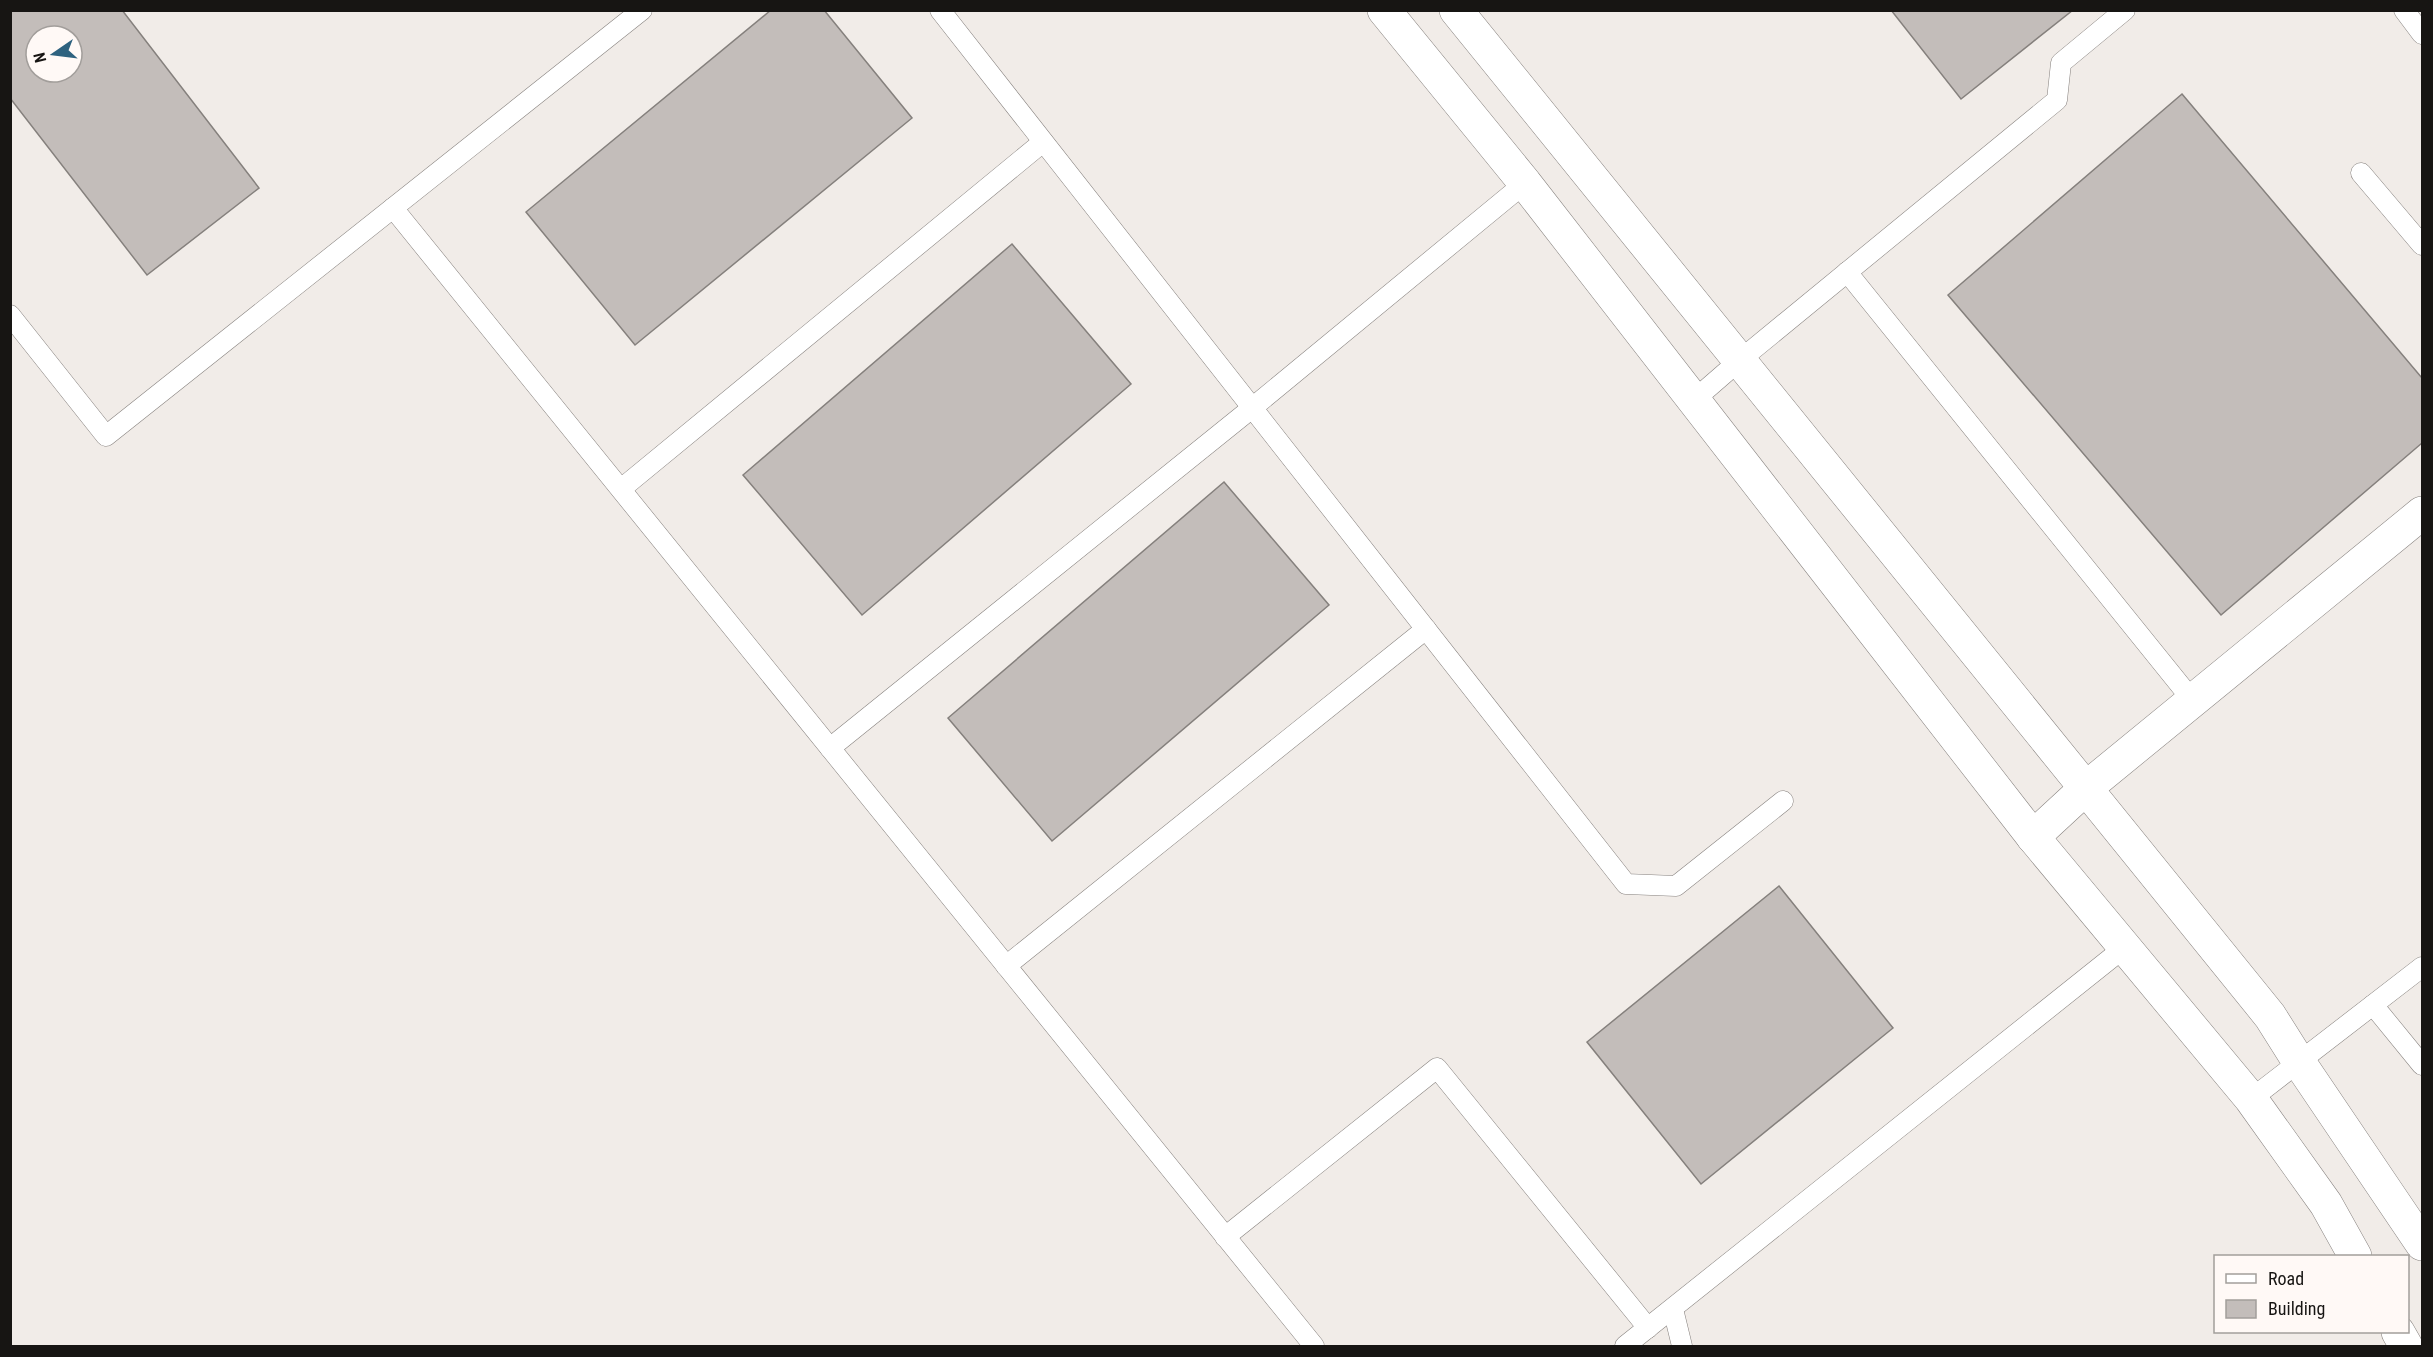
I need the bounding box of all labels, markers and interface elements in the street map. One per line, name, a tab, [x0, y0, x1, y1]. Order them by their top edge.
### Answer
north arrow	[24, 24, 84, 84]
text: N	[30, 50, 50, 65]
legend	[2214, 1255, 2409, 1333]
text: Road	[2268, 1268, 2304, 1289]
text: Building	[2268, 1298, 2325, 1319]

